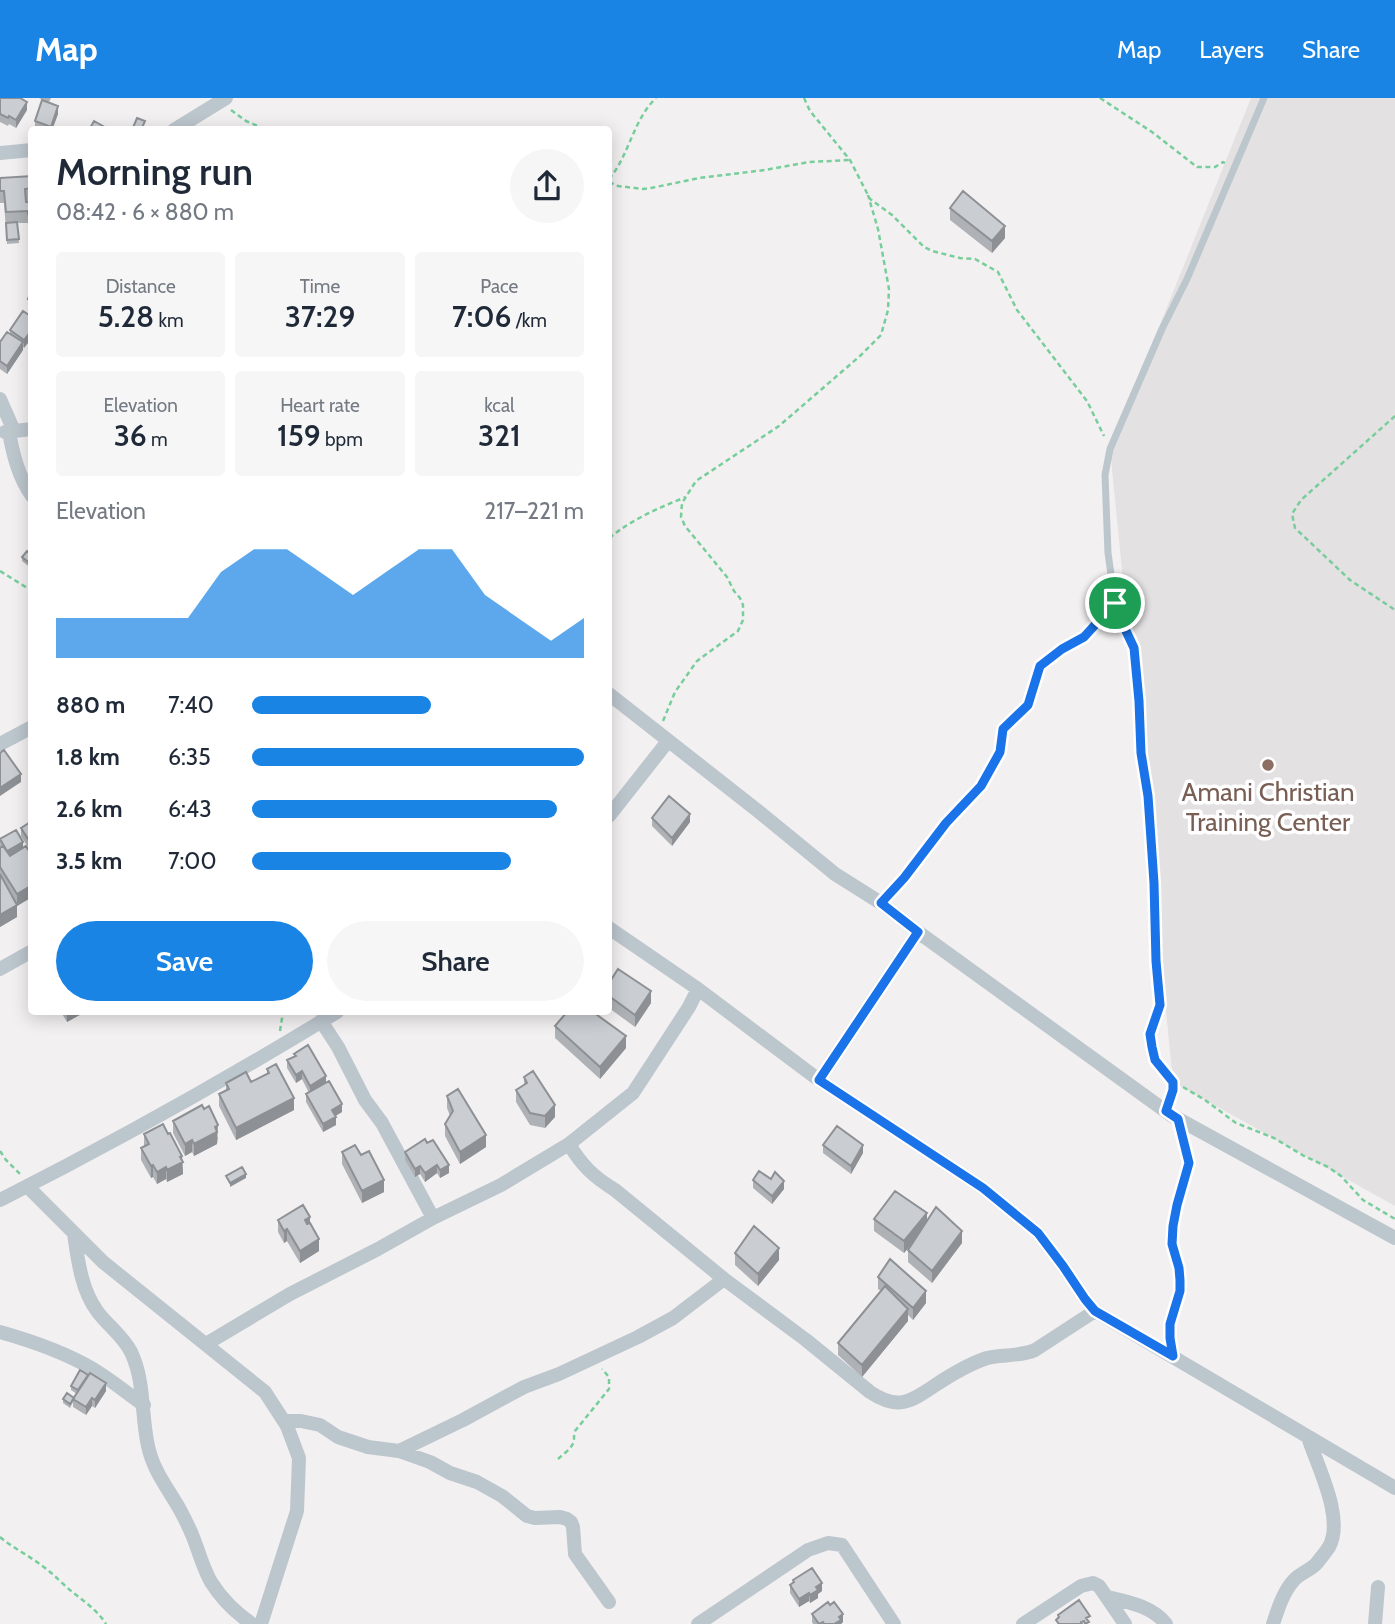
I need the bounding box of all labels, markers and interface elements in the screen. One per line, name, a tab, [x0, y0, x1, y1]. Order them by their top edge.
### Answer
text: Map	[35, 29, 98, 69]
text: Map	[1117, 35, 1161, 64]
text: Layers	[1199, 35, 1264, 64]
text: Share	[1302, 35, 1360, 64]
text: Morning run	[56, 148, 253, 195]
button: share	[510, 149, 584, 223]
text: 08:42 · 6 × 880 m	[56, 198, 234, 226]
text: Distance	[106, 275, 176, 298]
text: Time	[300, 275, 340, 298]
text: Pace	[480, 275, 518, 298]
text: 5.28	[98, 298, 154, 335]
text: 37:29	[285, 298, 355, 335]
text: 7:06	[452, 298, 511, 335]
text: km	[154, 309, 184, 332]
text: /km	[511, 309, 547, 332]
text: Elevation	[104, 394, 178, 417]
text: Heart rate	[280, 394, 360, 417]
text: kcal	[484, 394, 514, 417]
text: 36	[114, 417, 147, 454]
text: 159	[277, 417, 321, 454]
text: 321	[478, 417, 521, 454]
text: m	[147, 428, 168, 451]
text: bpm	[321, 428, 363, 451]
text: Elevation	[56, 497, 146, 525]
text: 217–221 m	[484, 497, 584, 525]
pin	[1085, 573, 1145, 633]
icon: arrive	[1096, 584, 1134, 622]
text: 880 m	[56, 691, 125, 719]
text: 7:40	[168, 691, 214, 719]
text: 1.8 km	[56, 743, 120, 771]
text: 6:35	[168, 743, 211, 771]
marker: Amani Christian Training Center	[1260, 757, 1276, 773]
place label: Amani Christian Training Center	[1181, 776, 1355, 838]
text: 2.6 km	[56, 795, 123, 823]
text: 6:43	[168, 795, 212, 823]
text: 3.5 km	[56, 847, 122, 875]
text: 7:00	[168, 847, 216, 875]
button: Save	[56, 921, 313, 1001]
button: Share	[327, 921, 584, 1001]

